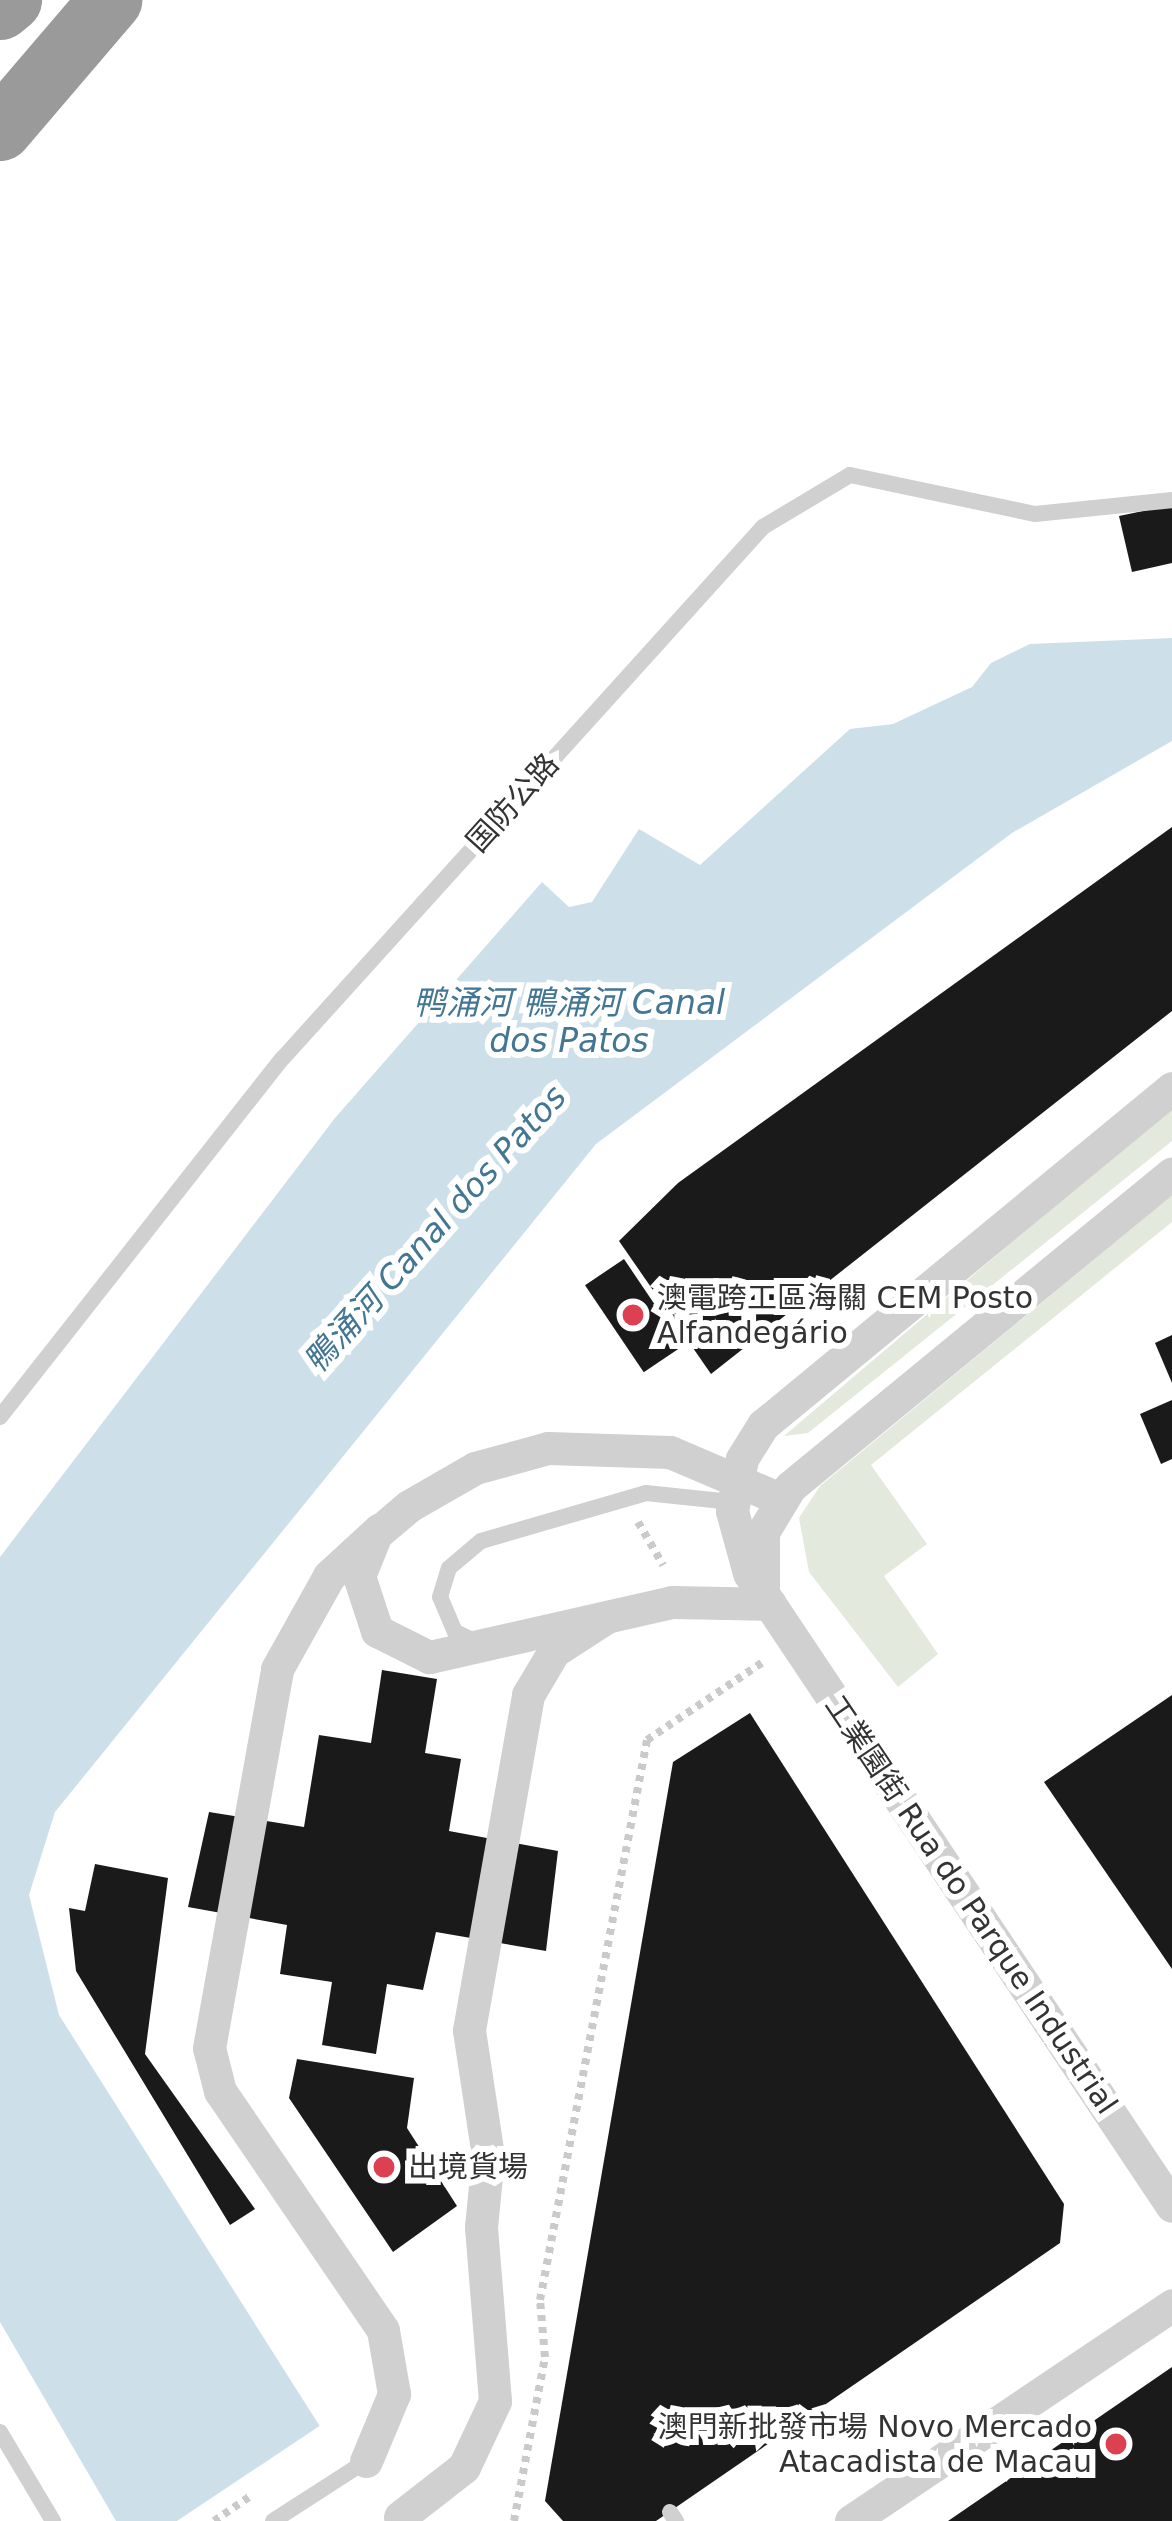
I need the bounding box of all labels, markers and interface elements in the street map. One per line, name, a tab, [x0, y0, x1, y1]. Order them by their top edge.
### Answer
street label: 国防公路	[459, 746, 567, 860]
water label: 鸭涌河 鴨涌河 Canal dos Patos	[413, 983, 725, 1061]
water label: 鴨涌河 Canal dos Patos	[296, 1077, 574, 1381]
place label: 澳電跨工區海關 CEM Posto Alfandegário	[657, 1280, 1033, 1350]
marker: 澳電跨工區海關 CEM Posto Alfandegário	[620, 1302, 646, 1328]
street label: 工業園街 Rua do Parque Industrial	[817, 1689, 1125, 2121]
place label: 出境貨場	[408, 2149, 528, 2185]
marker: 出境貨場	[371, 2154, 397, 2180]
place label: 澳門新批發市場 Novo Mercado Atacadista de Macau	[658, 2409, 1092, 2480]
marker: 澳門新批發市場 Novo Mercado Atacadista de Macau	[1103, 2431, 1129, 2457]

